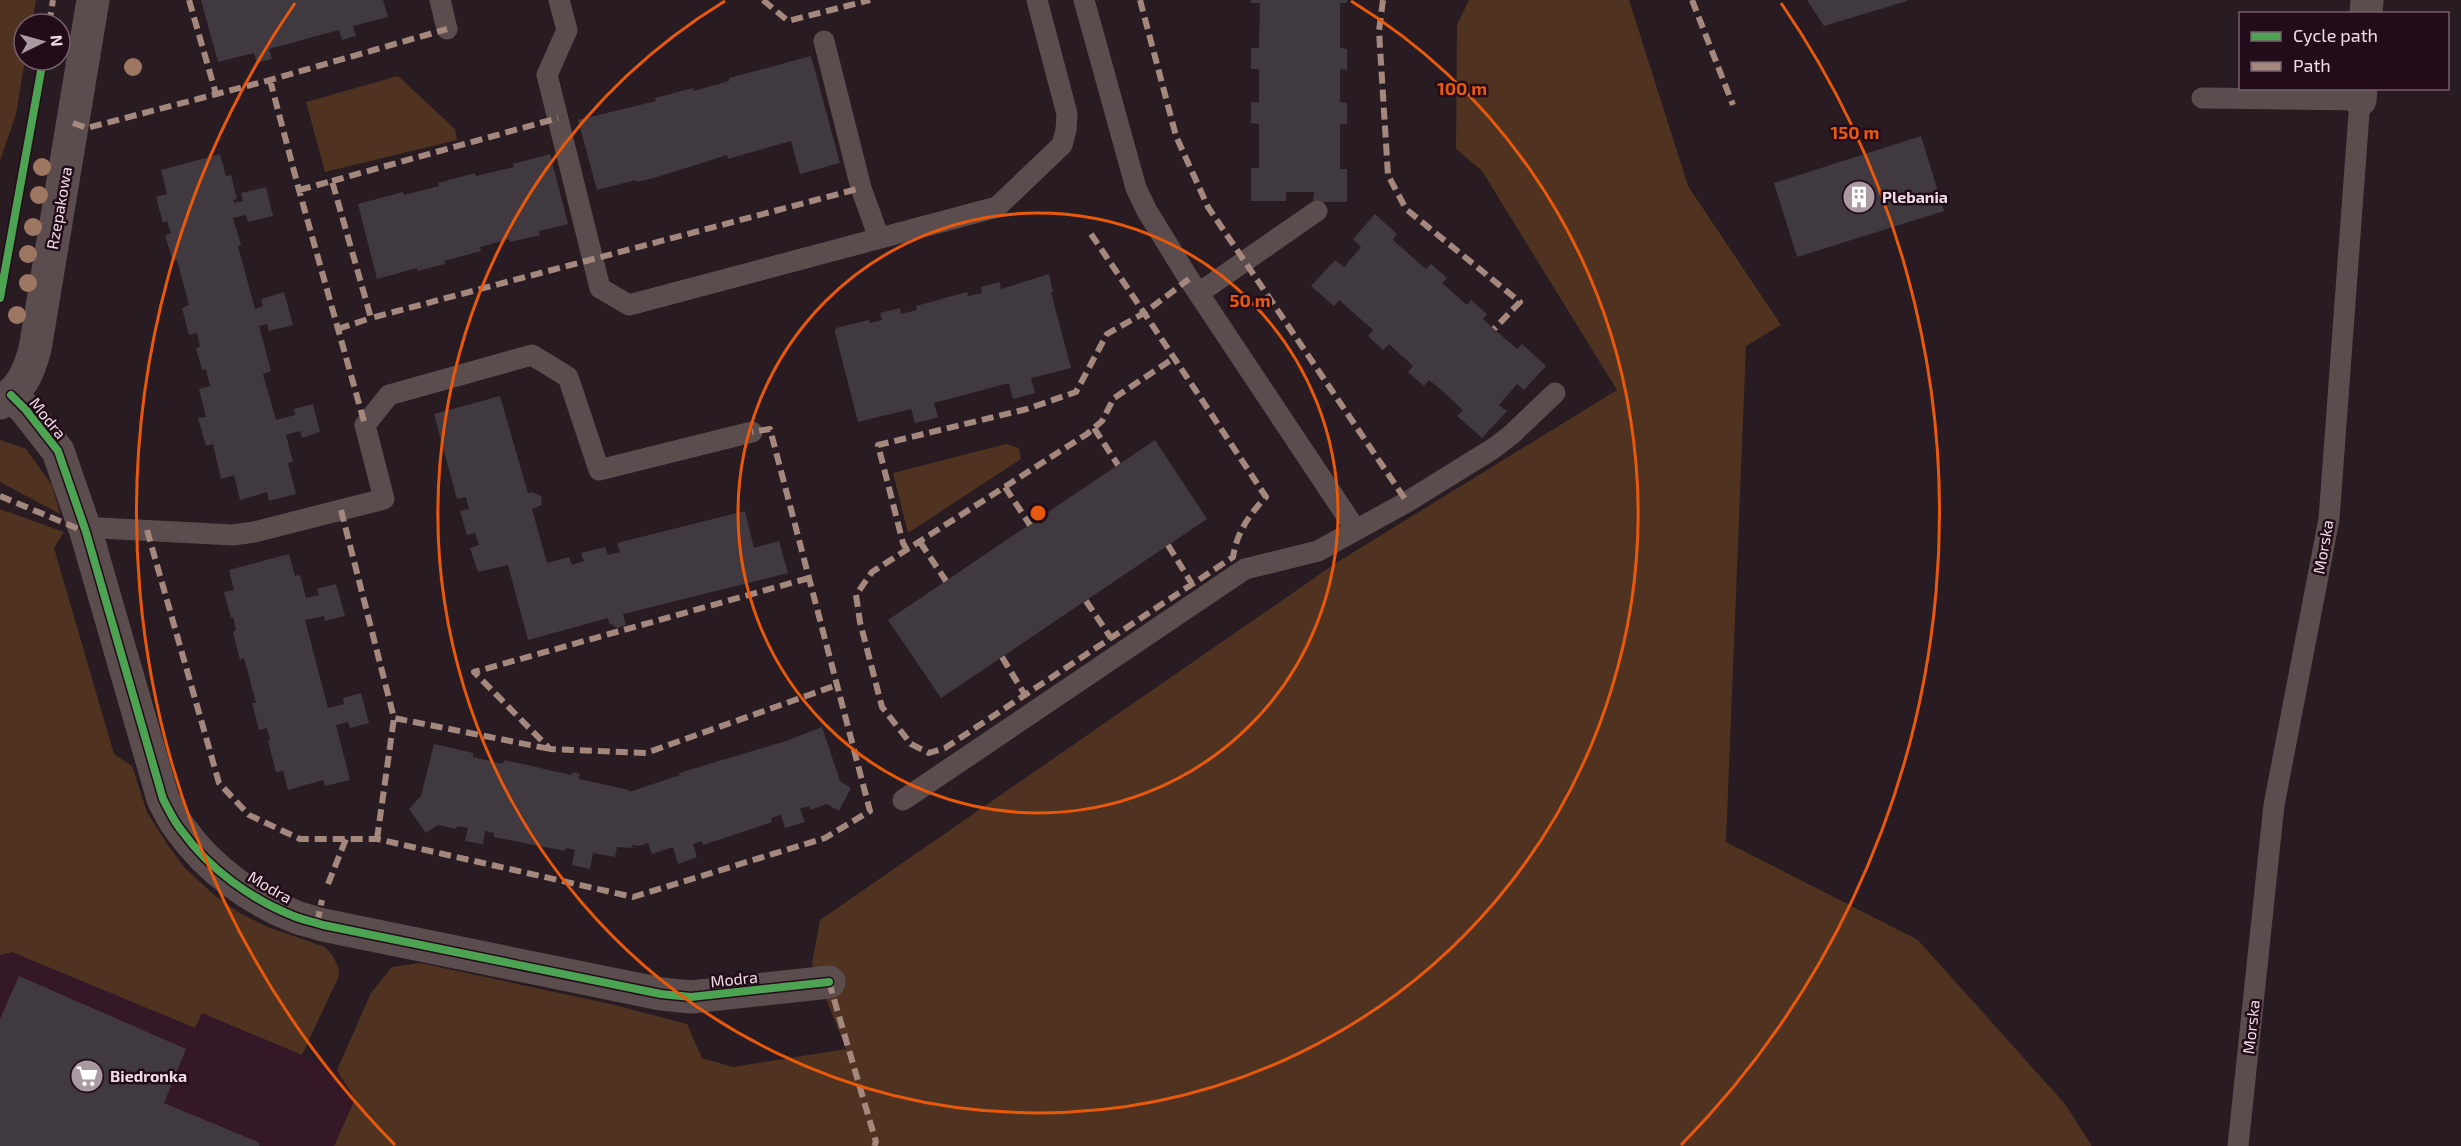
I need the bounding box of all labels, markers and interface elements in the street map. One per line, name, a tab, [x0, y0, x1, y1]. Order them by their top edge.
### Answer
north arrow	[12, 12, 72, 72]
legend	[2239, 12, 2449, 90]
text: Cycle path	[2293, 24, 2378, 46]
text: N	[47, 34, 67, 47]
text: Path	[2293, 54, 2331, 76]
text: 100 m	[1437, 77, 1487, 99]
text: 150 m	[1831, 121, 1879, 143]
street label: Rzepakowa	[42, 165, 75, 251]
building icon: Plebania	[1841, 179, 1877, 215]
place label: Plebania	[1882, 187, 1948, 206]
text: 50 m	[1229, 289, 1271, 311]
street label: Modra	[26, 393, 71, 442]
centre of rings	[1028, 503, 1048, 523]
street label: Morska	[2308, 518, 2337, 575]
street label: Modra	[245, 866, 296, 907]
street label: Modra	[709, 967, 759, 990]
street label: Morska	[2238, 999, 2263, 1055]
supermarket icon: Biedronka	[69, 1058, 105, 1094]
place label: Biedronka	[110, 1066, 187, 1085]

